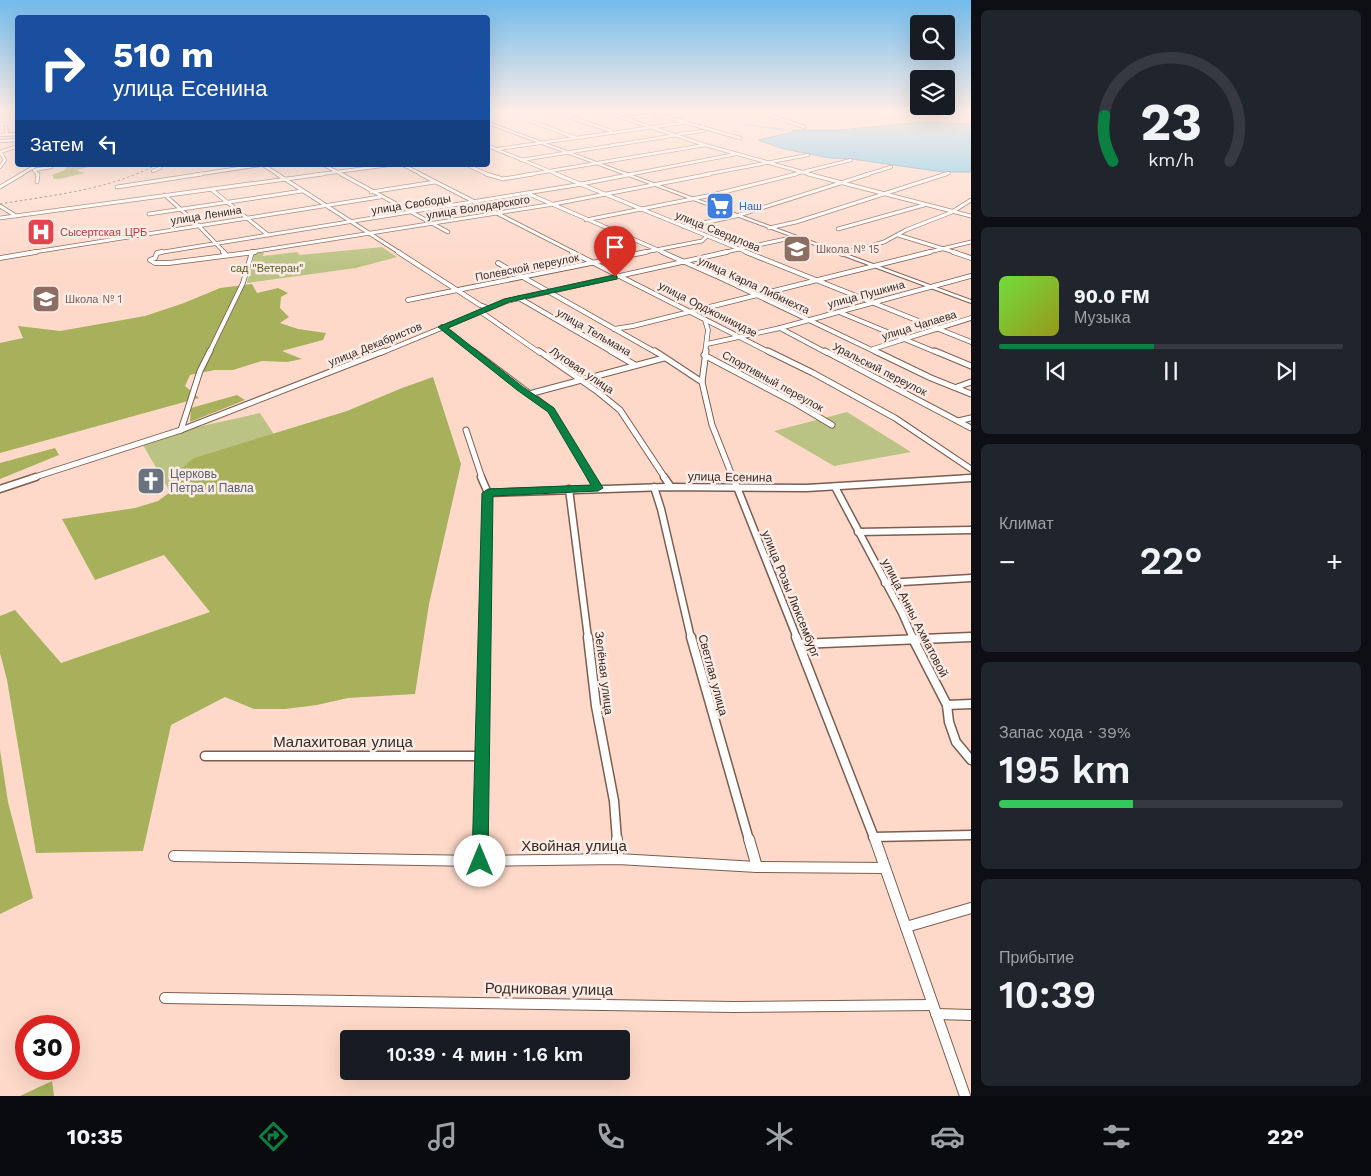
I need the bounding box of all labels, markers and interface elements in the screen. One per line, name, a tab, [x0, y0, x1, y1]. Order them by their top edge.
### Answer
map controls	[910, 15, 955, 115]
button: search	[910, 15, 955, 60]
text: 510 m	[113, 34, 214, 76]
icon: right	[30, 35, 95, 100]
button: layers	[910, 70, 955, 115]
text: улица Есенина	[113, 76, 267, 101]
text: 23	[1140, 92, 1202, 153]
icon: left	[94, 130, 122, 158]
text: Затем	[30, 133, 84, 156]
text: km/h	[1148, 149, 1194, 170]
supermarket icon: Наш	[705, 191, 735, 221]
street label: улица Свободы	[370, 192, 452, 217]
street label: улица Володарского	[425, 193, 531, 222]
place label: Наш	[739, 200, 762, 213]
street label: улица Ленина	[170, 203, 243, 228]
street label: улица Свердлова	[673, 208, 763, 255]
hospital icon: Сысертская ЦРБ	[26, 217, 56, 247]
place label: Сысертская ЦРБ	[60, 226, 147, 239]
pin	[594, 226, 636, 277]
icon: arrive	[601, 233, 629, 261]
school or university icon: Школа № 15	[782, 234, 812, 264]
place label: Школа № 15	[816, 243, 879, 256]
street label: Полевской переулок	[474, 251, 580, 284]
street label: улица Карла Либкнехта	[696, 254, 812, 317]
park label: сад "Ветеран"	[230, 262, 304, 275]
street label: улица Пушкина	[826, 278, 907, 311]
street label: улица Орджоникидзе	[656, 279, 759, 340]
school or university icon: Школа № 1	[31, 284, 61, 314]
text: 90.0 FM	[1074, 285, 1150, 308]
place label: Школа № 1	[65, 293, 122, 306]
street label: улица Тельмана	[554, 306, 634, 359]
street label: улица Чапаева	[880, 308, 959, 343]
text: Музыка	[1074, 308, 1131, 327]
street label: улица Декабристов	[327, 320, 424, 369]
street label: Уральский переулок	[830, 340, 929, 399]
street label: Луговая улица	[547, 344, 617, 397]
street label: Спортивный переулок	[720, 348, 826, 415]
icon: previous	[1042, 357, 1070, 385]
icon: pause	[1157, 357, 1185, 385]
icon: next	[1272, 357, 1300, 385]
church icon: Церковь Петра и Павла	[136, 466, 166, 496]
place label: Церковь Петра и Павла	[170, 467, 254, 495]
street label: улица Есенина	[688, 469, 773, 485]
text: Климат	[999, 514, 1053, 533]
street label: улица Розы Люксембург	[759, 528, 823, 660]
text: 22°	[1139, 539, 1203, 583]
text: −	[999, 545, 1016, 578]
text: +	[1326, 545, 1343, 578]
street label: улица Анны Ахматовой	[879, 556, 951, 680]
street label: Зелёная улица	[592, 630, 616, 716]
street label: Светлая улица	[695, 633, 731, 718]
text: Запас хода · 39%	[999, 723, 1131, 742]
street label: Малахитовая улица	[273, 733, 413, 751]
text: 195 km	[999, 748, 1131, 792]
position arrow	[453, 834, 505, 886]
street label: Хвойная улица	[521, 837, 627, 855]
text: Прибытие	[999, 948, 1074, 967]
text: 10:39	[999, 973, 1096, 1017]
street label: Родниковая улица	[485, 979, 614, 999]
speed limit sign: 30	[15, 1015, 80, 1080]
text: 10:39 · 4 мин · 1.6 km	[387, 1043, 583, 1066]
icon: directions	[256, 1119, 291, 1154]
icon: music	[425, 1119, 460, 1154]
icon: phone	[593, 1119, 628, 1154]
icon: climate	[762, 1119, 797, 1154]
icon: car	[930, 1119, 965, 1154]
icon: filters	[1099, 1119, 1134, 1154]
text: 10:35	[67, 1124, 123, 1149]
text: 22°	[1267, 1124, 1304, 1149]

